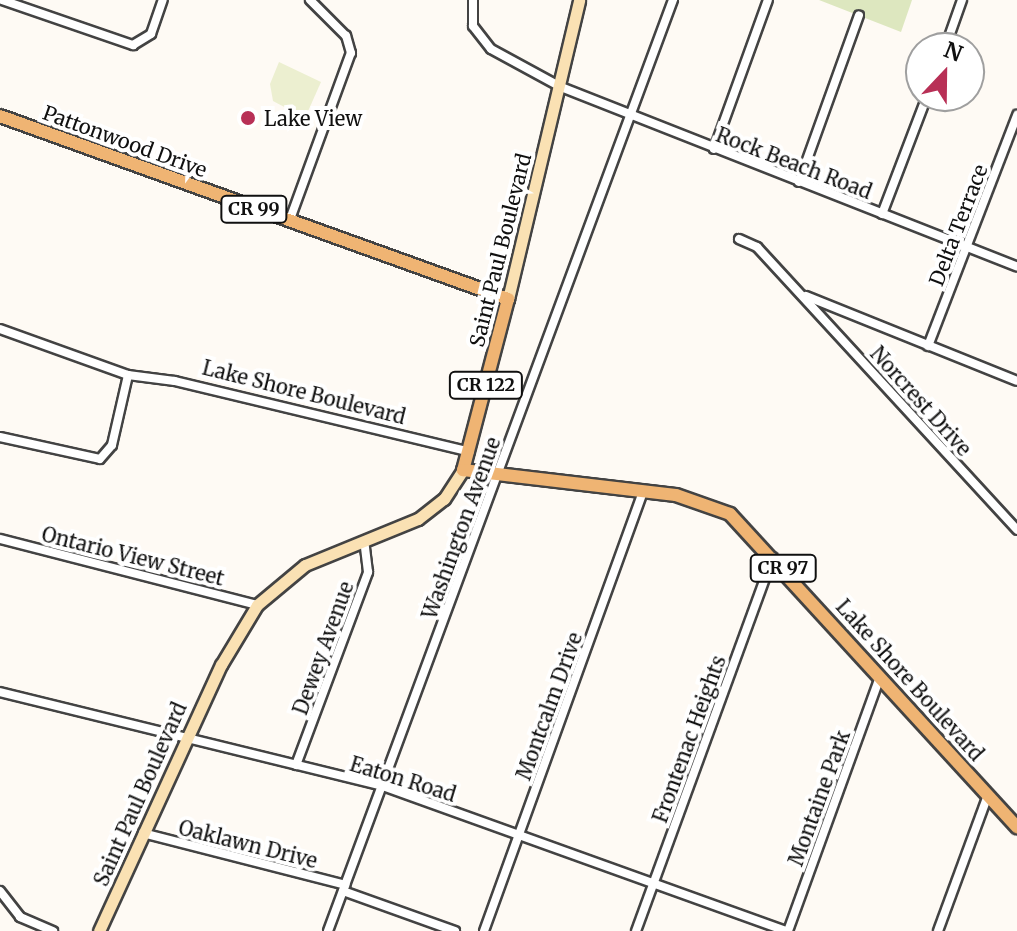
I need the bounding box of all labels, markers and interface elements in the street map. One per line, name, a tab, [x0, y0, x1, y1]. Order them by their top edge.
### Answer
north arrow	[905, 32, 985, 112]
text: N	[940, 35, 967, 68]
street label: Pattonwood Drive	[40, 100, 210, 182]
place label: Lake View	[264, 106, 362, 130]
marker: Lake View	[239, 109, 257, 127]
street label: Rock Beach Road	[713, 122, 875, 204]
street label: Saint Paul Boulevard	[464, 151, 536, 349]
street label: Delta Terrace	[924, 161, 992, 289]
road number: CR 99	[220, 195, 288, 223]
street label: Norcrest Drive	[866, 341, 976, 461]
street label: Lake Shore Boulevard	[200, 355, 408, 429]
road number: CR 122	[448, 371, 524, 399]
street label: Washington Avenue	[417, 434, 505, 622]
street label: Ontario View Street	[39, 522, 227, 590]
road number: CR 97	[749, 554, 817, 582]
street label: Dewey Avenue	[288, 578, 358, 718]
street label: Lake Shore Boulevard	[831, 594, 989, 766]
street label: Montcalm Drive	[511, 629, 587, 783]
street label: Frontenac Heights	[648, 652, 730, 826]
street label: Saint Paul Boulevard	[89, 698, 191, 890]
street label: Montaine Park	[783, 727, 855, 869]
street label: Eaton Road	[347, 752, 459, 806]
street label: Oaklawn Drive	[176, 815, 320, 873]

